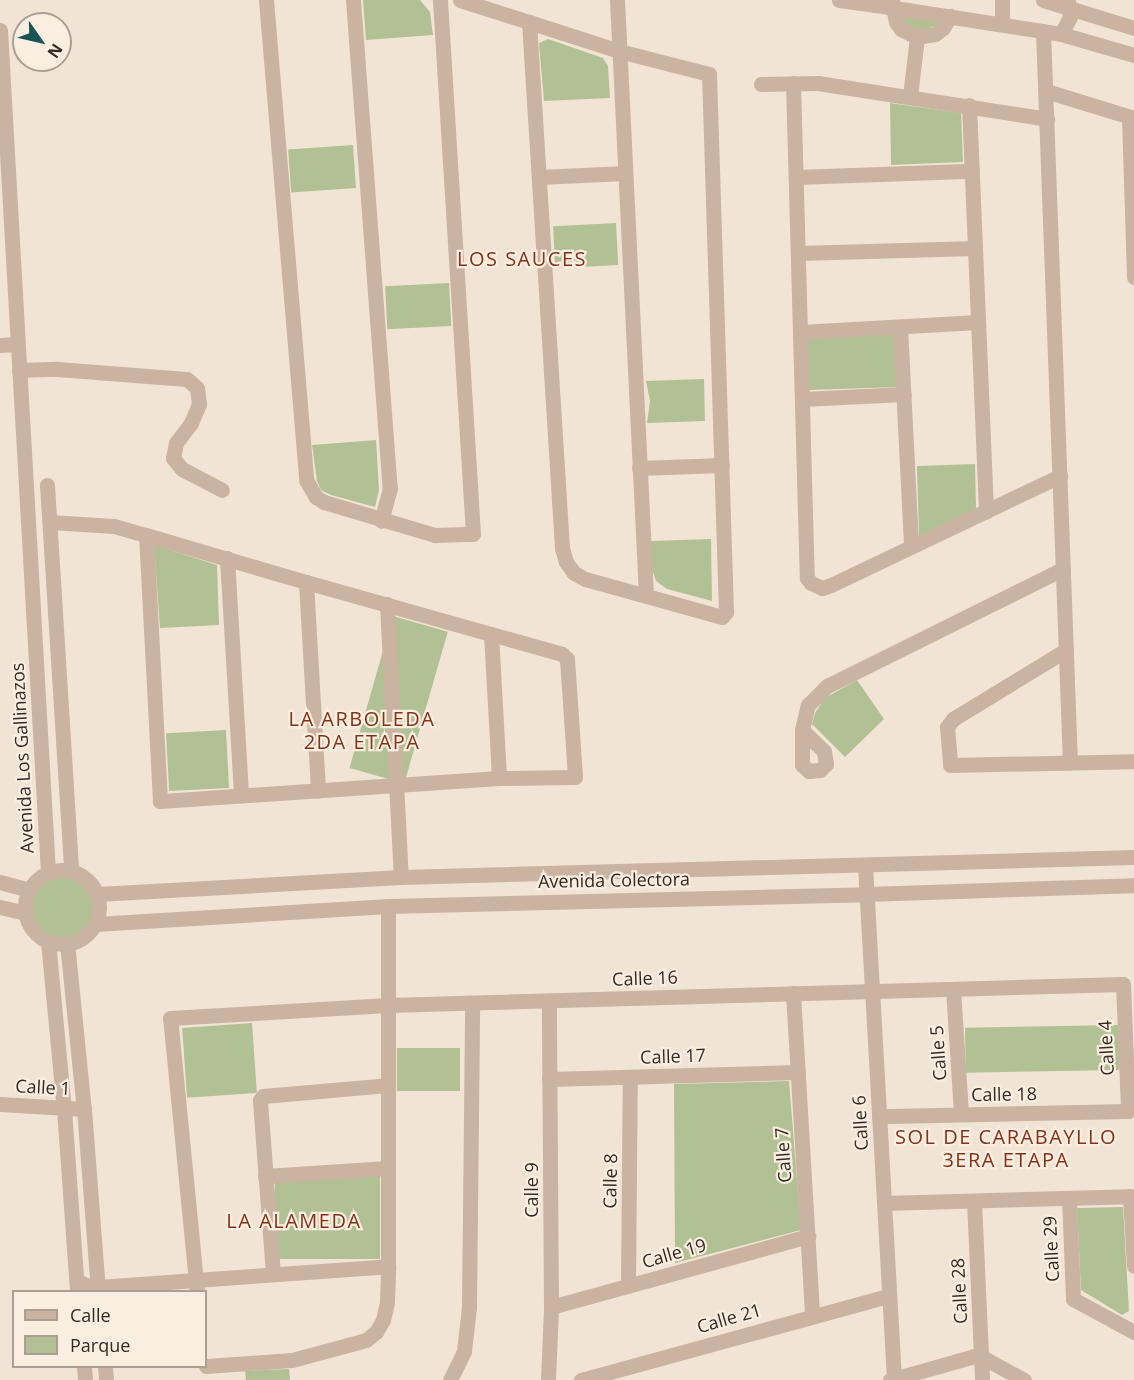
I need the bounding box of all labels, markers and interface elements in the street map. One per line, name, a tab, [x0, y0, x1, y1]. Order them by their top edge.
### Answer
north arrow	[12, 12, 72, 72]
text: N	[43, 39, 68, 62]
district label: LOS SAUCES	[457, 246, 587, 270]
street label: Avenida Los Gallinazos	[6, 662, 38, 854]
district label: LA ARBOLEDA 2DA ETAPA	[289, 706, 435, 753]
street label: Avenida Colectora	[538, 868, 690, 892]
street label: Calle 16	[612, 966, 678, 990]
street label: Calle 4	[1094, 1020, 1118, 1076]
street label: Calle 5	[925, 1025, 951, 1081]
street label: Calle 17	[640, 1044, 706, 1068]
street label: Calle 1	[15, 1075, 71, 1099]
street label: Calle 18	[971, 1083, 1037, 1105]
street label: Calle 6	[848, 1095, 872, 1151]
district label: SOL DE CARABAYLLO 3ERA ETAPA	[895, 1124, 1117, 1171]
street label: Calle 7	[770, 1127, 796, 1183]
street label: Calle 8	[599, 1153, 621, 1209]
street label: Calle 9	[520, 1162, 542, 1218]
district label: LA ALAMEDA	[226, 1208, 362, 1232]
street label: Calle 29	[1038, 1216, 1064, 1282]
street label: Calle 19	[639, 1234, 709, 1272]
street label: Calle 28	[946, 1258, 972, 1324]
legend	[12, 1290, 207, 1368]
street label: Calle 21	[694, 1299, 764, 1337]
text: Calle	[70, 1303, 111, 1327]
text: Parque	[70, 1333, 130, 1357]

